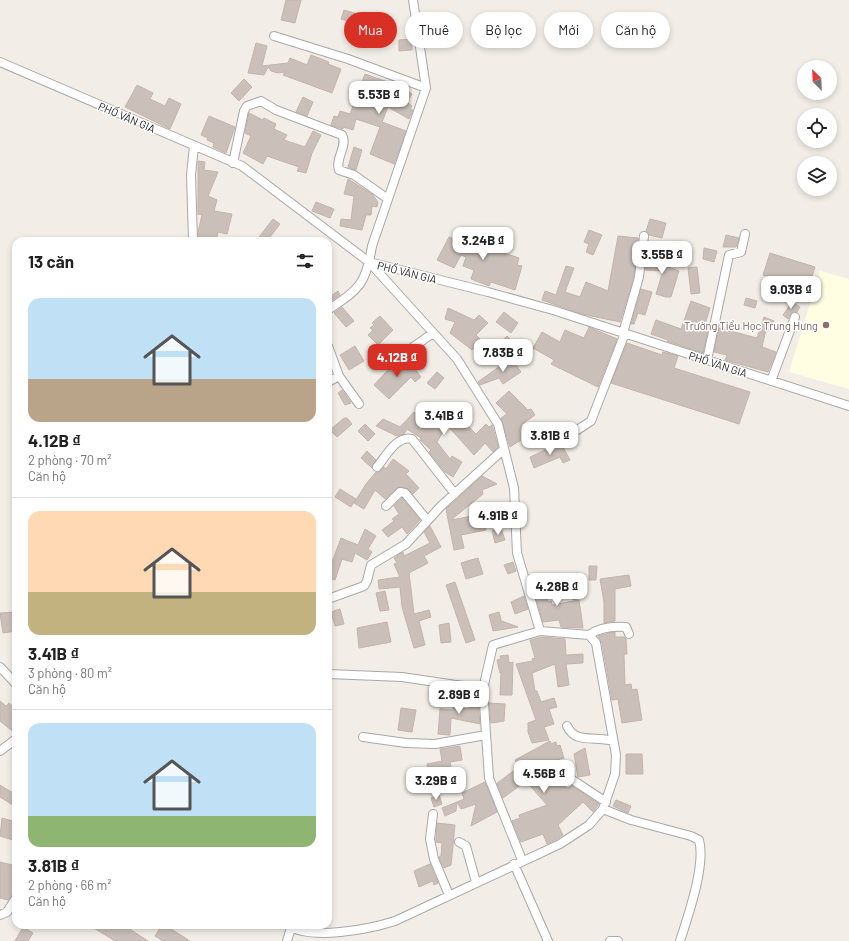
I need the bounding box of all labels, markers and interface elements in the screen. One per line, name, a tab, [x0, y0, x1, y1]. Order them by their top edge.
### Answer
chip: Mua	[344, 12, 397, 48]
chip: Thuê	[405, 12, 463, 48]
chip: Bộ lọc	[471, 12, 536, 48]
chip: Mới	[544, 12, 593, 48]
chip: Căn hộ	[601, 12, 670, 48]
north arrow	[797, 60, 837, 100]
map controls	[797, 60, 837, 196]
pin: 5.53B ₫	[342, 81, 416, 115]
text: 5.53B ₫	[358, 86, 400, 102]
street label: PHỐ VÂN GIA	[96, 98, 158, 135]
button: locate	[797, 108, 837, 148]
button: layers	[797, 156, 837, 196]
pin: 3.24B ₫	[446, 227, 520, 261]
text: 3.24B ₫	[461, 232, 505, 248]
pin: 3.55B ₫	[625, 241, 699, 275]
text: 3.55B ₫	[641, 246, 683, 262]
icon: filters	[294, 250, 316, 272]
text: 13 căn	[28, 251, 74, 271]
street label: PHỐ VÂN GIA	[376, 257, 439, 286]
pin: 9.03B ₫	[754, 276, 828, 310]
text: 9.03B ₫	[770, 281, 812, 297]
place label: Trường Tiểu Học Trung Hưng	[684, 319, 818, 332]
marker: Trường Tiểu Học Trung Hưng	[821, 320, 831, 330]
icon: home	[136, 324, 208, 396]
pin: 7.83B ₫	[466, 339, 540, 373]
pin: 4.12B ₫	[360, 344, 434, 378]
text: 7.83B ₫	[483, 344, 523, 360]
street label: PHỐ VÂN GIA	[687, 347, 750, 380]
text: 4.12B ₫	[377, 349, 417, 365]
pin: 3.41B ₫	[407, 402, 481, 436]
text: 3.41B ₫	[424, 407, 464, 423]
pin: 3.81B ₫	[513, 422, 587, 456]
text: 3.81B ₫	[530, 427, 570, 443]
text: 4.12B ₫	[28, 430, 81, 450]
text: 2 phòng · 70 m²	[28, 452, 112, 468]
text: Căn hộ	[28, 468, 66, 484]
pin: 4.91B ₫	[461, 502, 535, 536]
text: 4.91B ₫	[478, 507, 518, 523]
icon: home	[136, 537, 208, 609]
pin: 4.28B ₫	[520, 573, 594, 607]
text: 4.28B ₫	[535, 578, 579, 594]
text: 3.41B ₫	[28, 643, 79, 663]
text: 3 phòng · 80 m²	[28, 665, 112, 681]
text: Căn hộ	[28, 681, 66, 697]
pin: 2.89B ₫	[422, 681, 496, 715]
text: 2.89B ₫	[438, 686, 480, 702]
icon: home	[136, 749, 208, 821]
pin: 4.56B ₫	[507, 760, 581, 794]
text: 4.56B ₫	[523, 765, 565, 781]
pin: 3.29B ₫	[399, 767, 473, 801]
text: 3.29B ₫	[415, 772, 457, 788]
text: 3.81B ₫	[28, 855, 79, 875]
text: 2 phòng · 66 m²	[28, 877, 112, 893]
text: Căn hộ	[28, 893, 66, 909]

